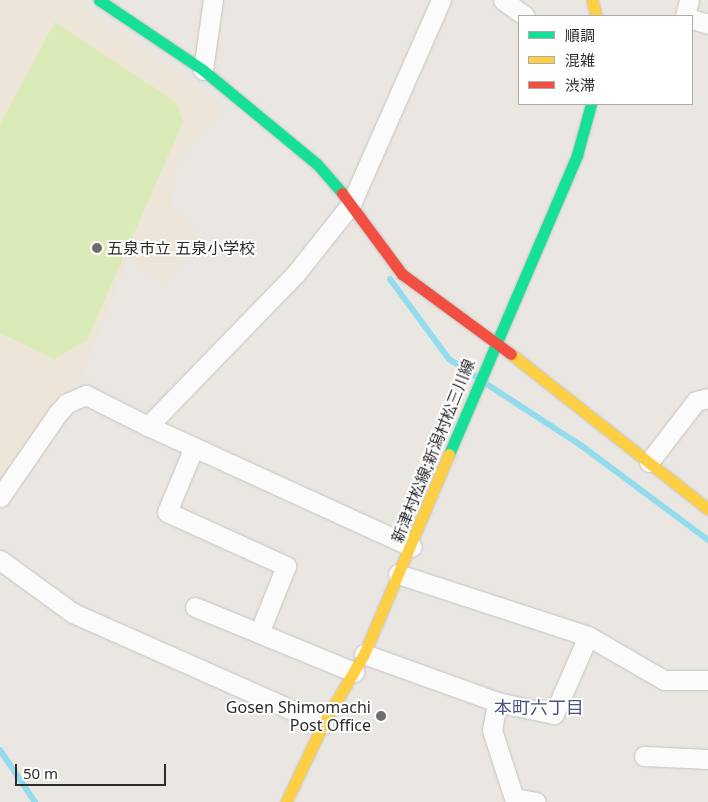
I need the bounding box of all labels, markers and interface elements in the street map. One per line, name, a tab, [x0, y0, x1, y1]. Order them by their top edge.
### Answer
legend	[518, 15, 693, 105]
text: 順調	[565, 25, 595, 45]
text: 混雑	[565, 50, 595, 70]
text: 渋滞	[565, 75, 595, 95]
place label: 五泉市立 五泉小学校	[107, 238, 255, 258]
marker: 五泉市立 五泉小学校	[91, 242, 103, 254]
street label: 新津村松線;新潟村松三川線	[387, 356, 479, 546]
district label: 本町六丁目	[494, 696, 584, 718]
place label: Gosen Shimomachi Post Office	[226, 697, 371, 735]
marker: Gosen Shimomachi Post Office	[375, 710, 387, 722]
scale bar	[18, 754, 169, 786]
text: 50 m	[23, 763, 58, 783]

